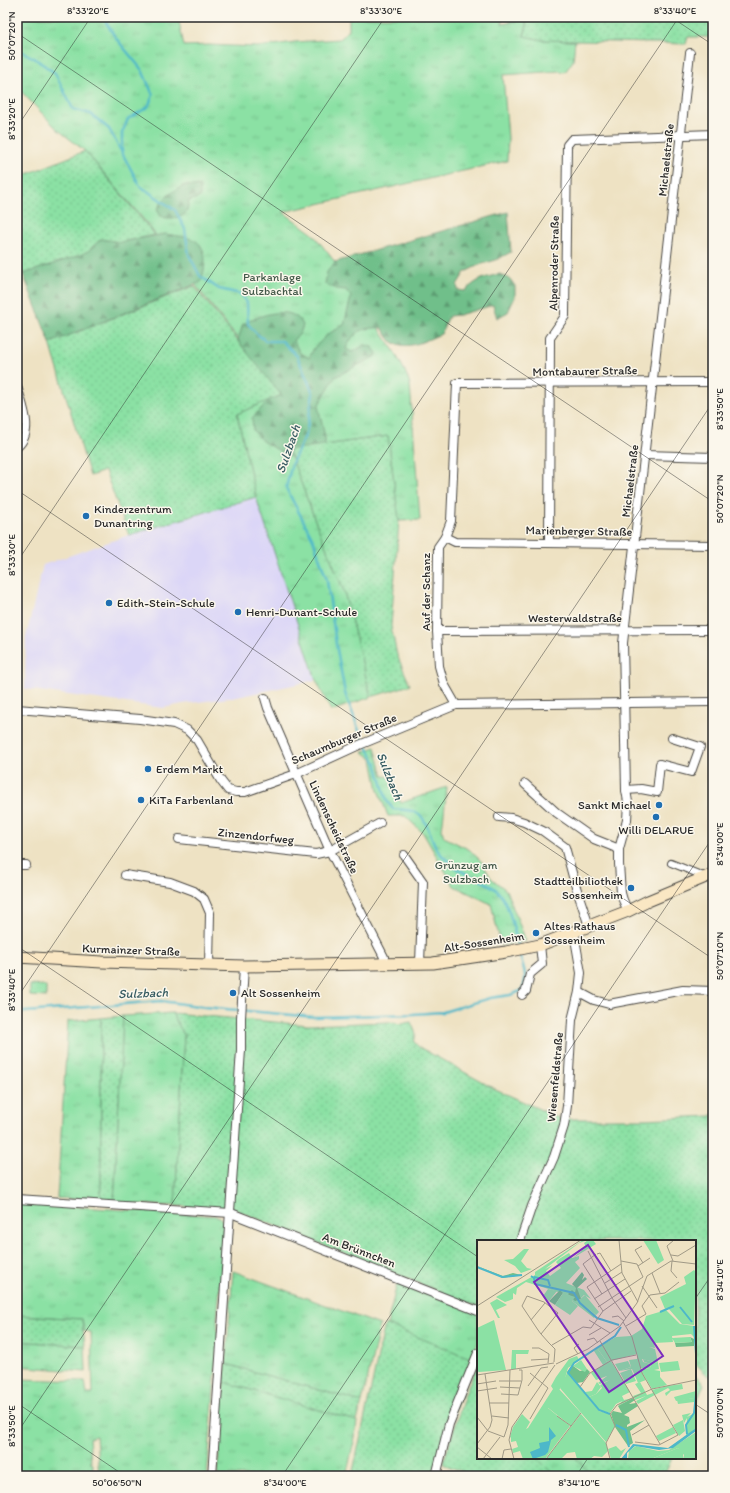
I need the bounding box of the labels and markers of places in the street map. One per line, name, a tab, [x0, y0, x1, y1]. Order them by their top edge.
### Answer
place label: Kinderzentrum Dunantring	[94, 502, 172, 530]
marker: Kinderzentrum Dunantring	[81, 511, 91, 521]
place label: Edith-Stein-Schule	[117, 596, 215, 610]
marker: Edith-Stein-Schule	[104, 598, 114, 608]
place label: Henri-Dunant-Schule	[246, 605, 357, 619]
marker: Henri-Dunant-Schule	[233, 607, 243, 617]
place label: Erdem Markt	[156, 762, 223, 776]
marker: Erdem Markt	[143, 764, 153, 774]
place label: KiTa Farbenland	[149, 793, 234, 807]
marker: KiTa Farbenland	[136, 795, 146, 805]
place label: Sankt Michael	[578, 798, 652, 812]
marker: Sankt Michael	[654, 800, 664, 810]
marker: Willi DELARUE	[651, 812, 661, 822]
place label: Willi DELARUE	[618, 823, 694, 837]
place label: Stadtteilbiliothek Sossenheim	[534, 874, 623, 902]
marker: Stadtteilbiliothek Sossenheim	[626, 883, 636, 893]
place label: Altes Rathaus Sossenheim	[544, 919, 615, 947]
marker: Altes Rathaus Sossenheim	[531, 928, 541, 938]
place label: Alt Sossenheim	[241, 986, 320, 1000]
marker: Alt Sossenheim	[228, 988, 238, 998]

